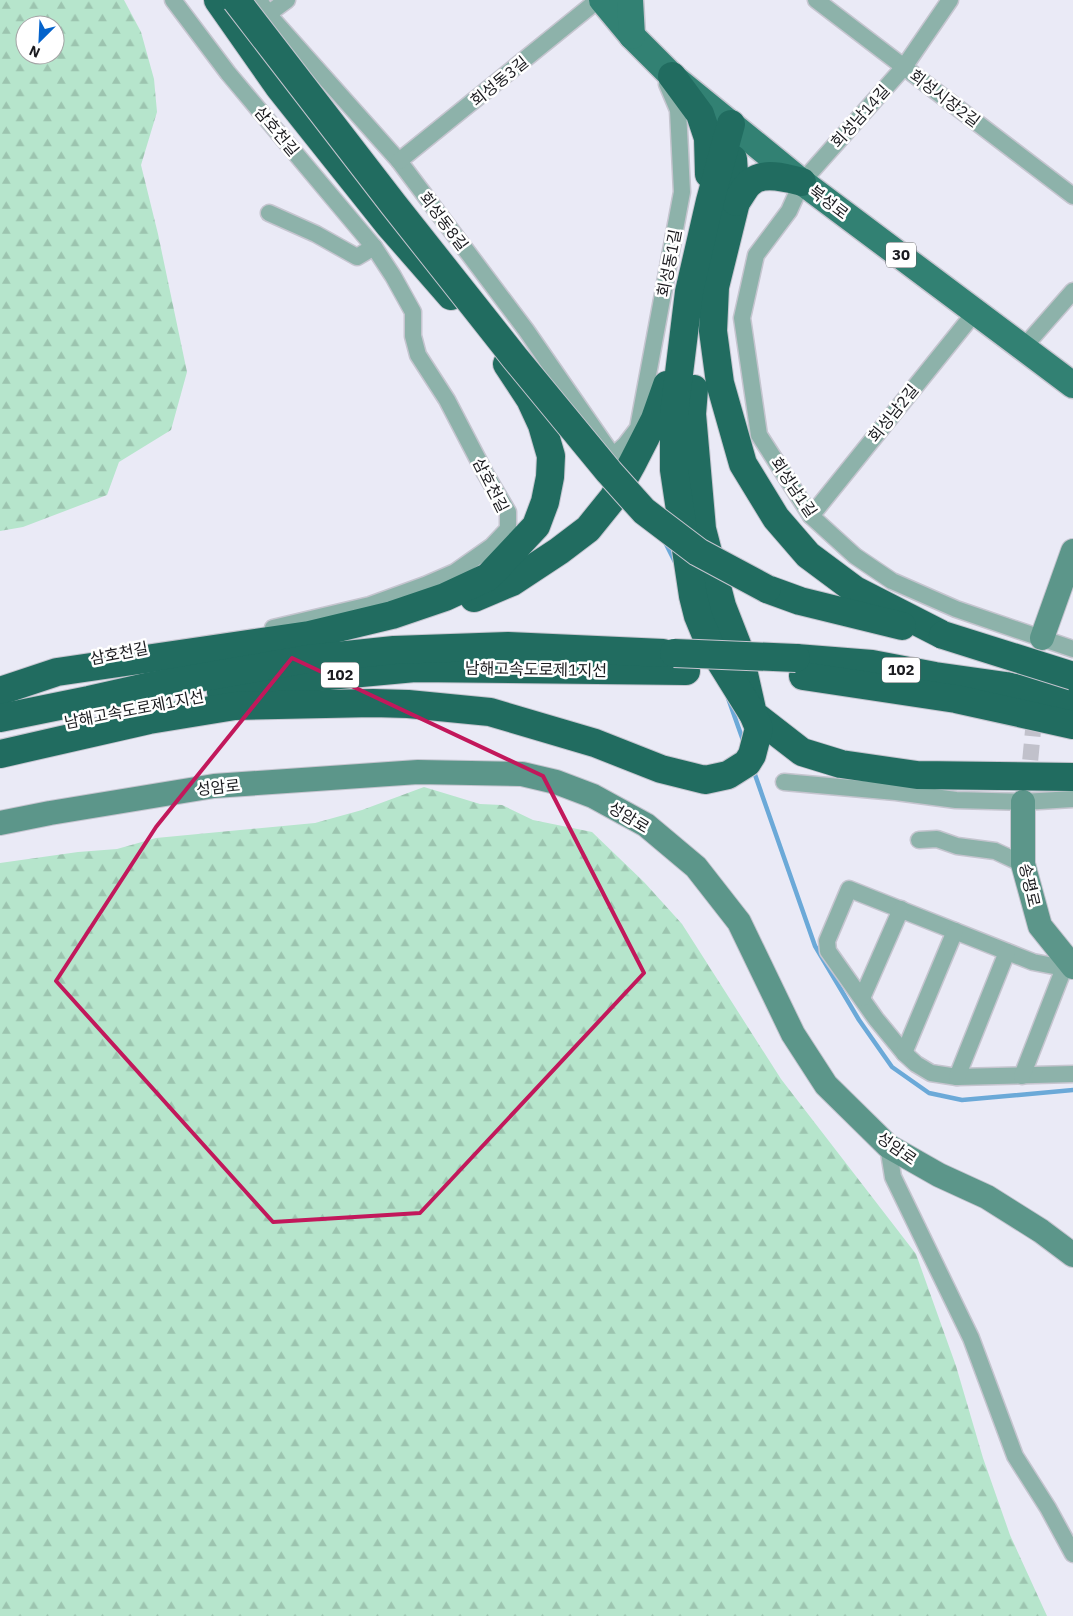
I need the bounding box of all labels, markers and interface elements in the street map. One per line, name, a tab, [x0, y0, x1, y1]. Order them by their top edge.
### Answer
north arrow	[15, 15, 65, 65]
text: N	[26, 42, 43, 62]
street label: 회성동3길	[466, 52, 532, 110]
street label: 회성시장2길	[906, 65, 984, 131]
street label: 회성남14길	[826, 80, 894, 152]
street label: 삼호천길	[250, 102, 304, 160]
street label: 북성로	[805, 181, 853, 223]
street label: 회성동8길	[415, 188, 473, 254]
street label: 회성동1길	[653, 227, 685, 299]
road number: 30	[886, 242, 916, 268]
street label: 회성남2길	[864, 380, 922, 446]
street label: 회성남1길	[767, 453, 821, 521]
street label: 삼호천길	[469, 454, 513, 516]
street label: 삼호천길	[88, 638, 150, 668]
street label: 남해고속도로제1지선	[465, 658, 607, 680]
road number: 102	[882, 658, 920, 682]
road number: 102	[321, 662, 359, 688]
street label: 남해고속도로제1지선	[62, 686, 206, 732]
street label: 성암로	[195, 775, 241, 799]
street label: 성암로	[605, 797, 653, 837]
street label: 송평로	[1015, 861, 1045, 909]
street label: 성암로	[873, 1127, 921, 1169]

